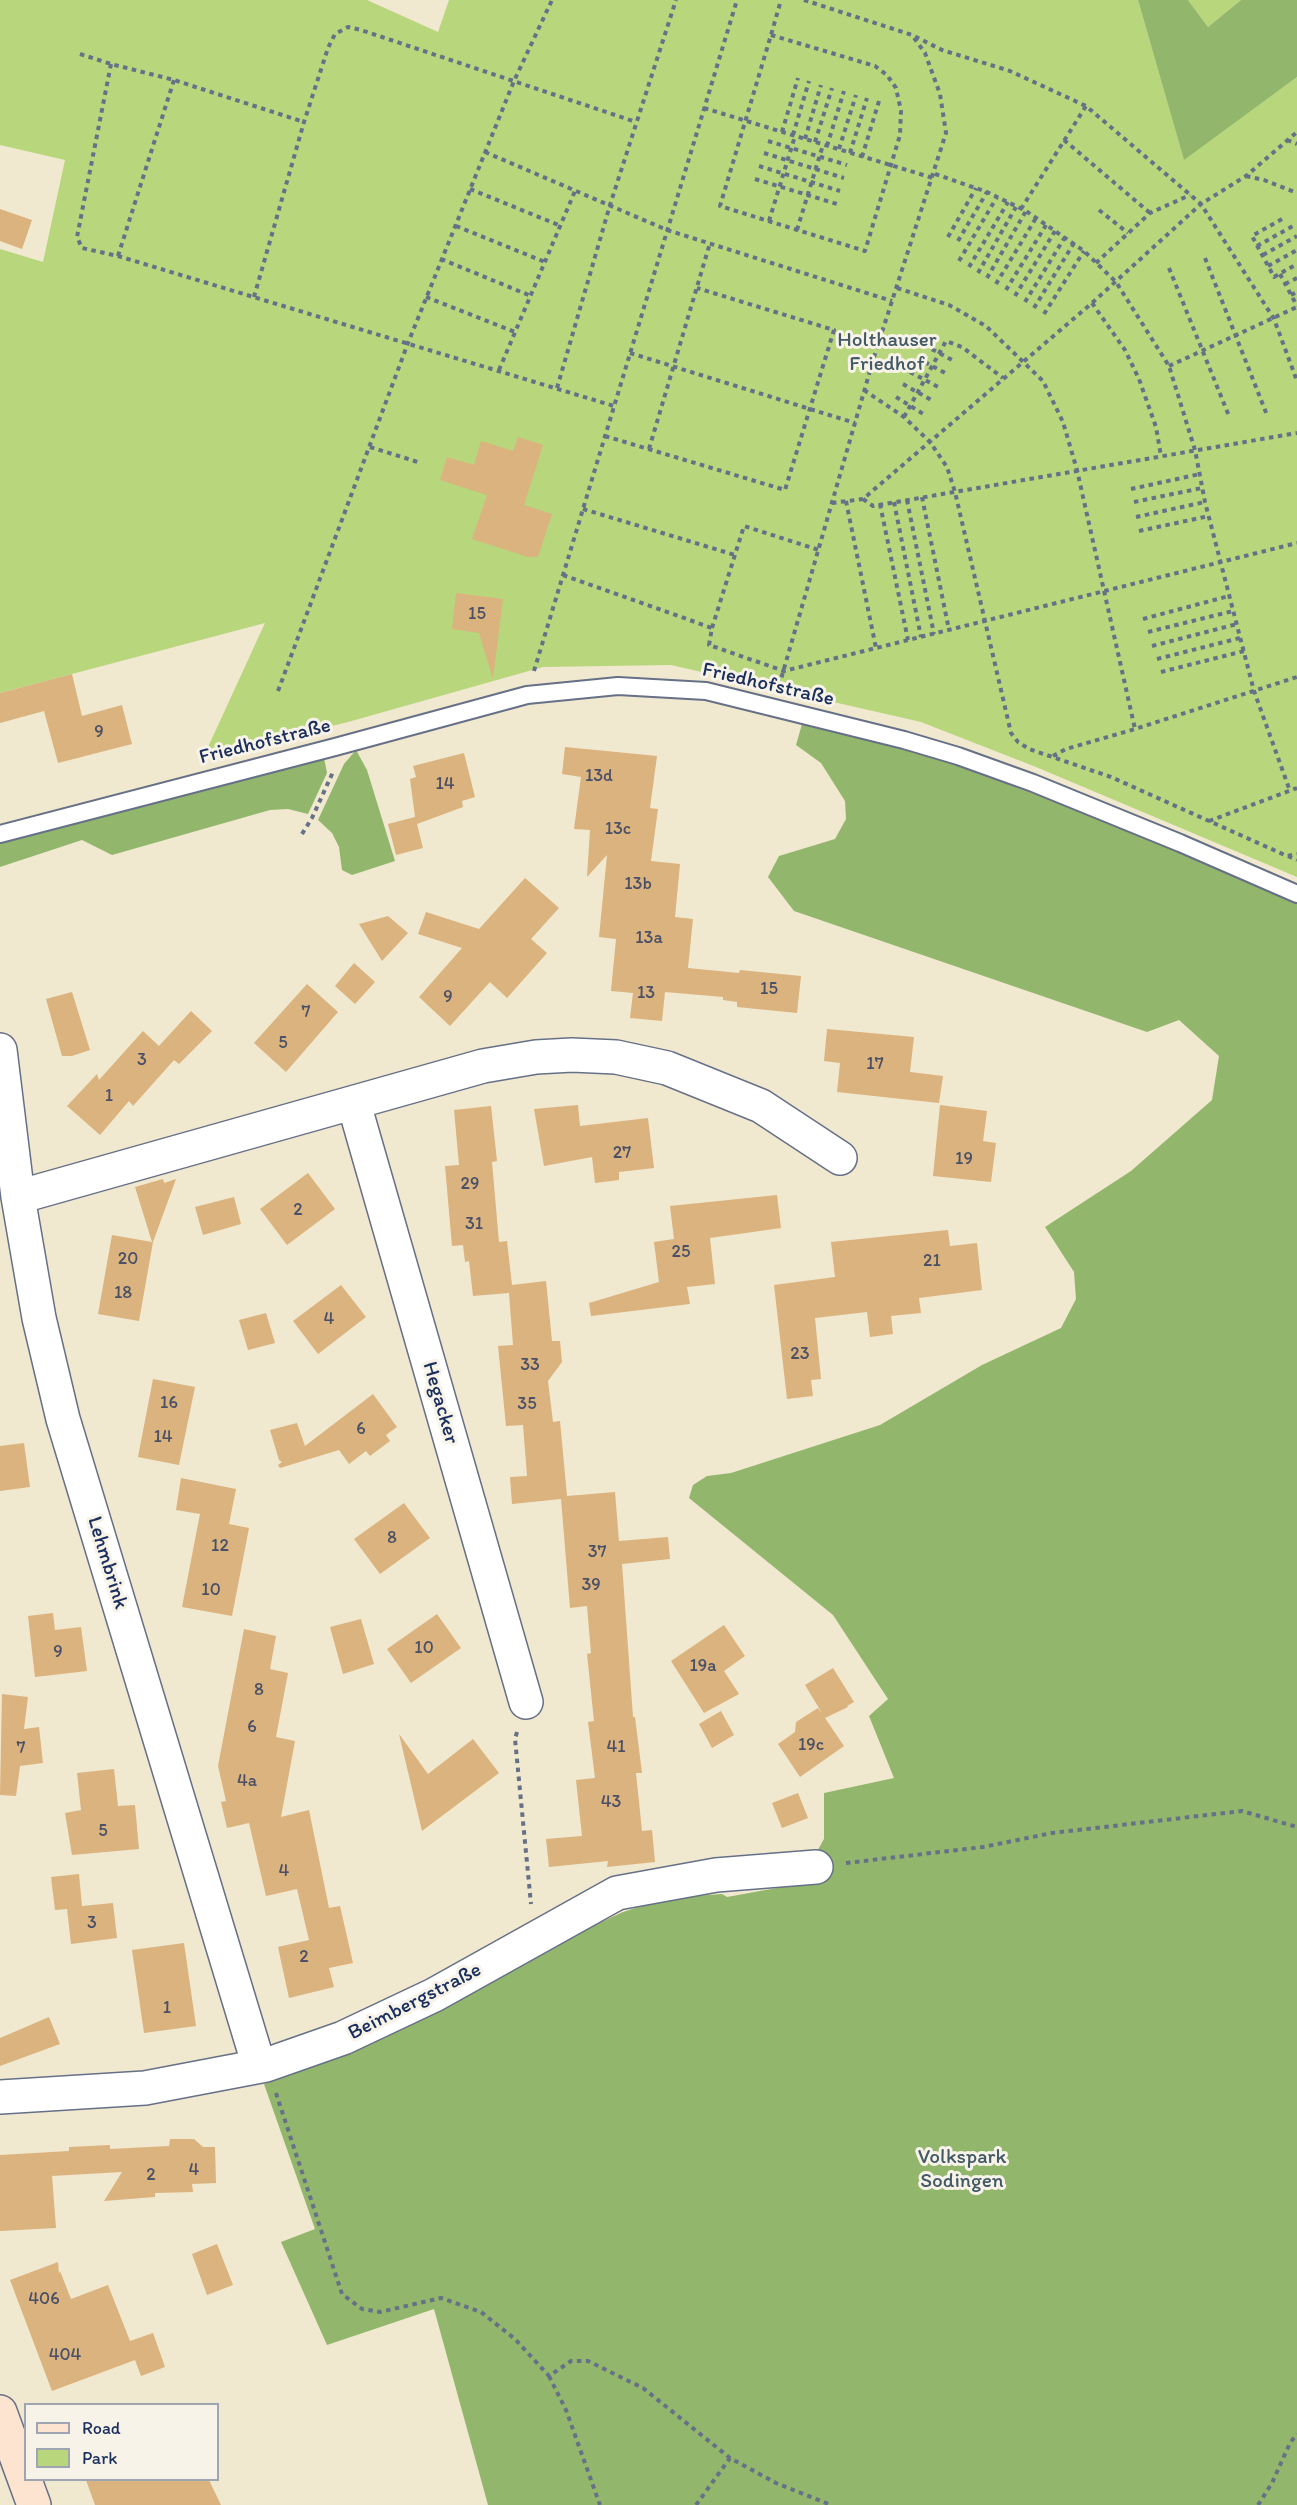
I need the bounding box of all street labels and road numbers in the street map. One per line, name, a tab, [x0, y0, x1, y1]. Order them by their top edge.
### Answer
street label: Friedhofstraße	[700, 658, 836, 712]
street label: Friedhofstraße	[197, 713, 333, 771]
street label: Hegacker	[416, 1359, 464, 1447]
street label: Lehmbrink	[81, 1514, 133, 1612]
street label: Beimbergstraße	[344, 1958, 486, 2046]

